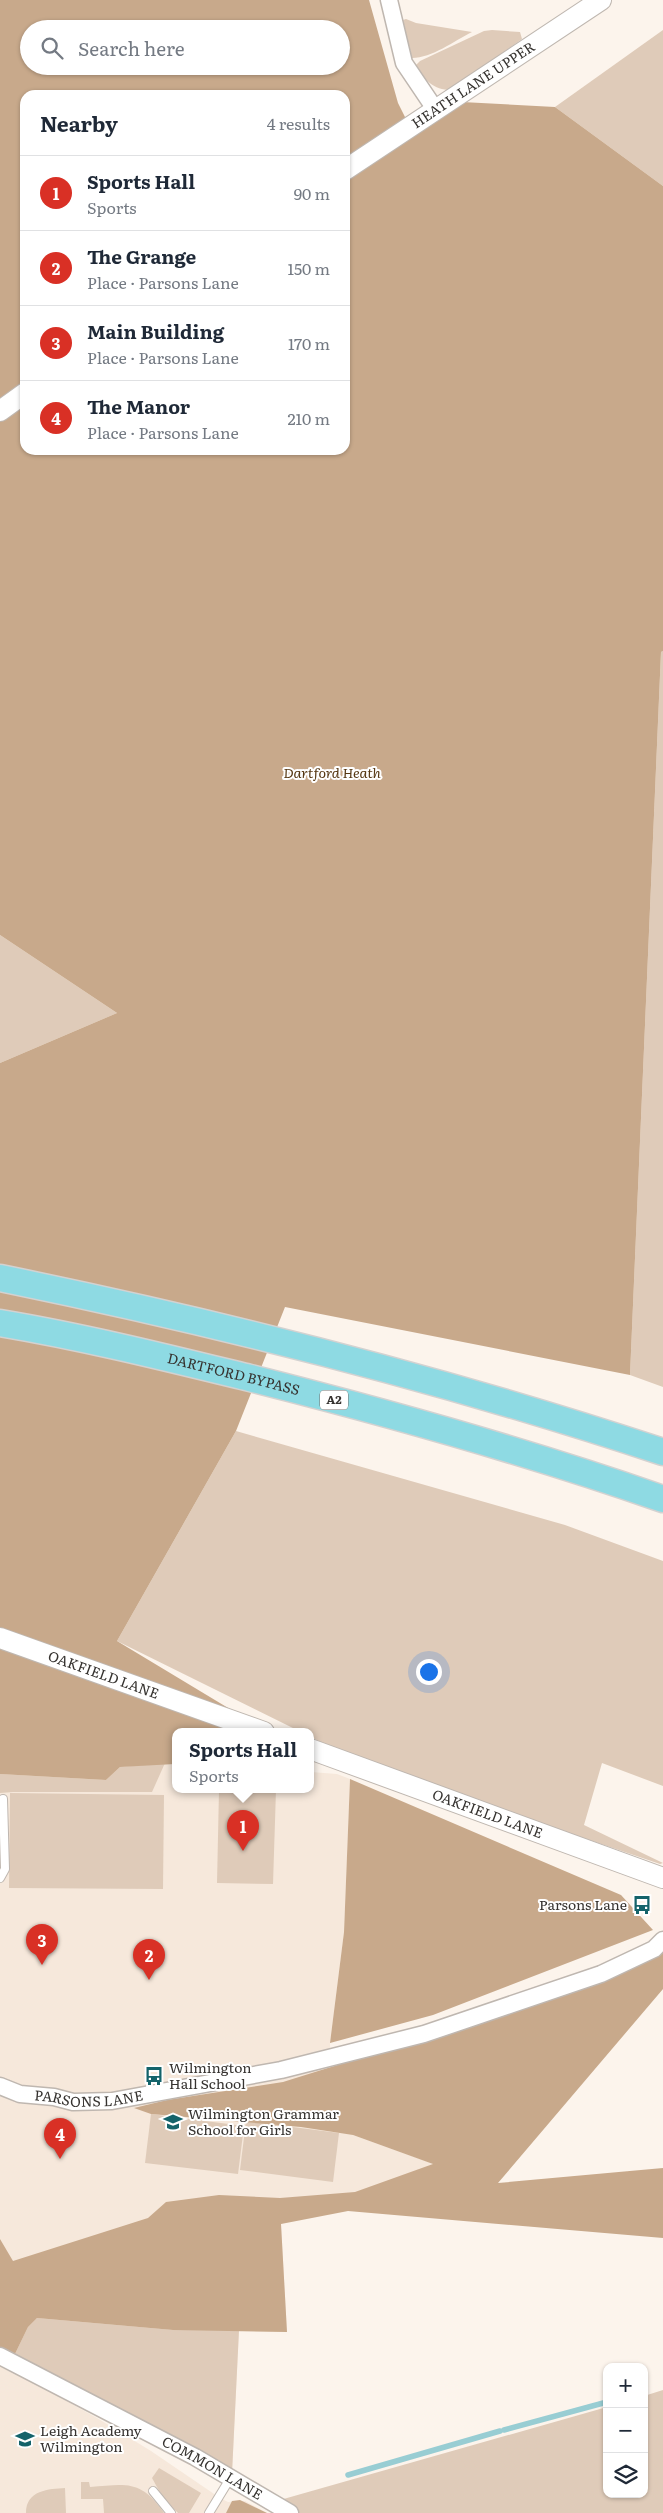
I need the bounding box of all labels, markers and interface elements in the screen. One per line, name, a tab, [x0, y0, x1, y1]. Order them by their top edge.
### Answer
search box	[20, 20, 350, 75]
icon: search	[38, 34, 66, 62]
text: Search here	[78, 34, 185, 62]
street label: HEATH LANE UPPER	[407, 36, 538, 132]
text: Nearby	[40, 107, 118, 138]
text: 4 results	[267, 111, 330, 135]
text: Sports Hall	[87, 167, 195, 195]
text: 1	[53, 181, 59, 205]
text: 90 m	[294, 181, 330, 205]
text: Sports	[87, 195, 137, 219]
text: The Grange	[87, 242, 196, 270]
text: 2	[52, 256, 60, 280]
text: 150 m	[287, 256, 330, 280]
text: Place · Parsons Lane	[87, 270, 239, 294]
text: Main Building	[87, 317, 224, 345]
text: 3	[52, 331, 60, 355]
text: 170 m	[288, 331, 330, 355]
text: Place · Parsons Lane	[87, 345, 239, 369]
text: The Manor	[87, 392, 190, 420]
text: 4	[51, 406, 61, 430]
text: 210 m	[287, 406, 330, 430]
text: Place · Parsons Lane	[87, 420, 239, 444]
park label: Dartford Heath	[283, 762, 382, 782]
street label: DARTFORD BYPASS	[166, 1347, 302, 1399]
road number: A2	[320, 1390, 348, 1410]
street label: OAKFIELD LANE	[46, 1645, 162, 1703]
your location	[416, 1659, 442, 1685]
popup	[172, 1728, 314, 1793]
text: Sports Hall	[189, 1735, 297, 1763]
text: Sports	[189, 1763, 239, 1787]
street label: OAKFIELD LANE	[430, 1784, 546, 1842]
pin: 1	[227, 1810, 259, 1851]
place label: Parsons Lane	[539, 1894, 627, 1914]
bus stop icon: Parsons Lane	[631, 1894, 653, 1916]
pin: 3	[26, 1924, 58, 1965]
pin: 2	[133, 1939, 165, 1980]
place label: Wilmington Hall School	[169, 2057, 252, 2093]
bus stop icon: Wilmington Hall School	[143, 2065, 165, 2087]
street label: PARSONS LANE	[34, 2084, 145, 2111]
place label: Wilmington Grammar School for Girls	[188, 2103, 339, 2139]
school or university icon: Wilmington Grammar School for Girls	[162, 2111, 184, 2133]
pin: 4	[44, 2118, 76, 2159]
map controls	[603, 2363, 648, 2498]
button: +	[603, 2363, 648, 2408]
button: −	[603, 2408, 648, 2453]
place label: Leigh Academy Wilmington	[40, 2420, 143, 2456]
school or university icon: Leigh Academy Wilmington	[14, 2428, 36, 2450]
street label: COMMON LANE	[159, 2431, 267, 2504]
button: layers	[603, 2453, 648, 2498]

